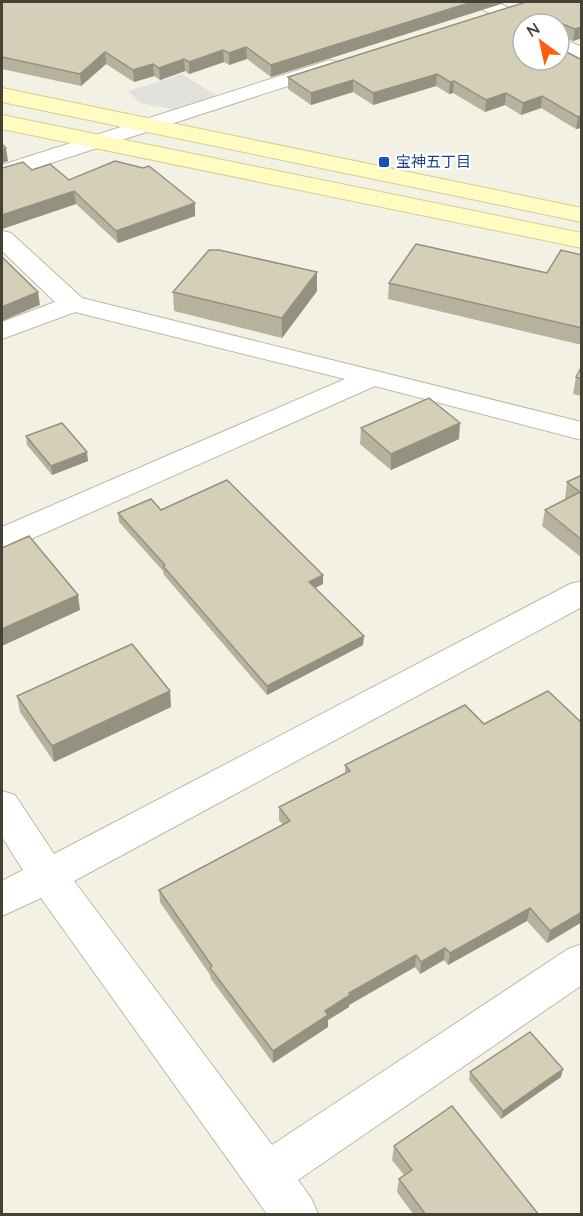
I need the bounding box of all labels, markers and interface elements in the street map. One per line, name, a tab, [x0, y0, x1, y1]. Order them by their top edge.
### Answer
north arrow	[511, 12, 571, 72]
text: N	[522, 18, 543, 41]
place label: 宝神五丁目	[396, 152, 471, 171]
marker: 宝神五丁目	[377, 155, 391, 169]

